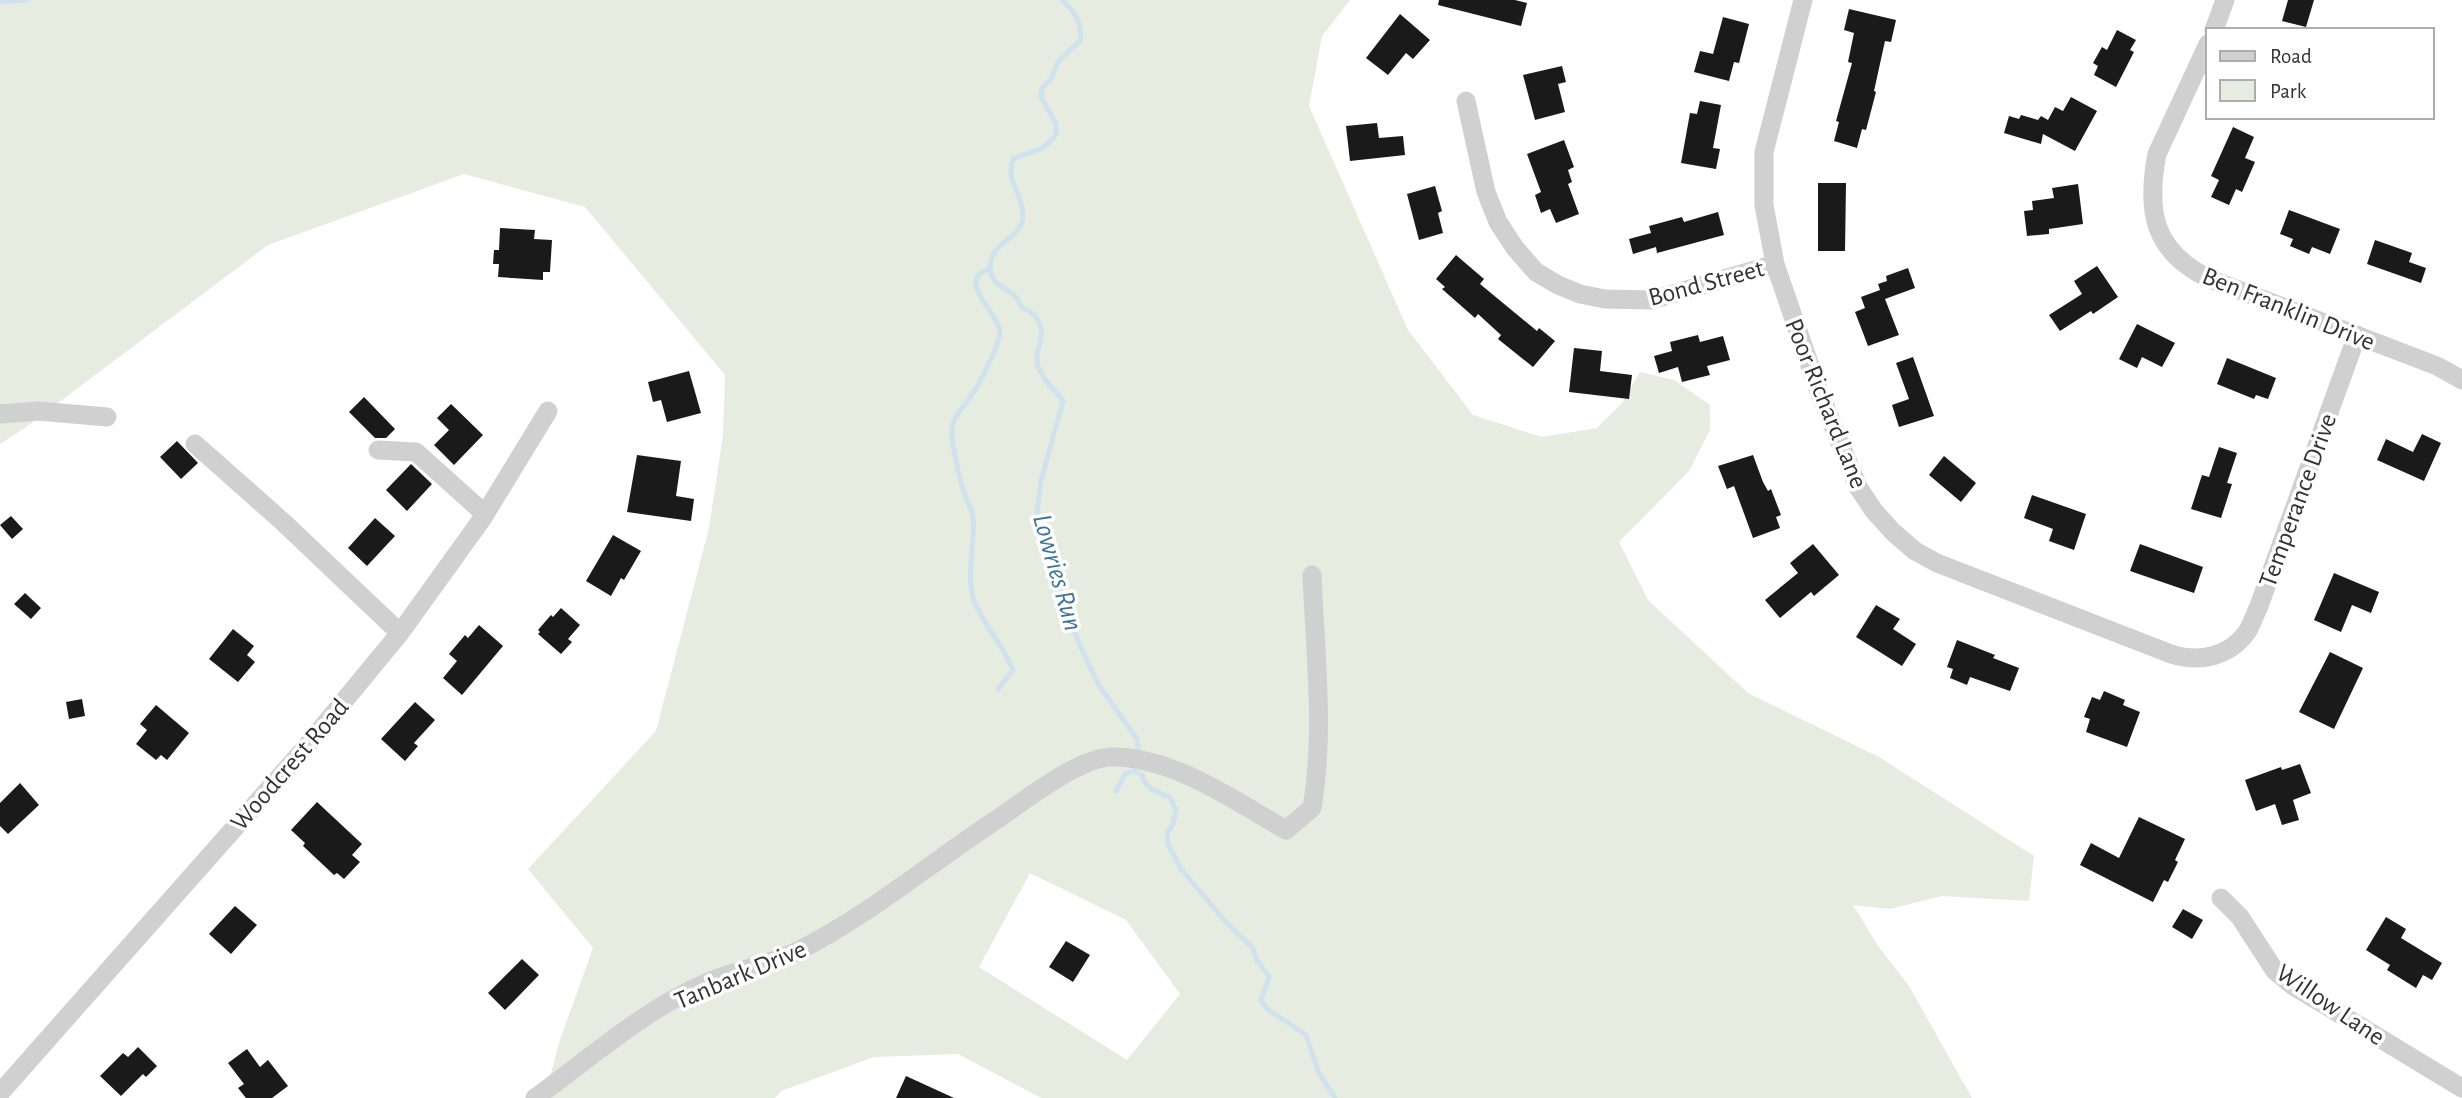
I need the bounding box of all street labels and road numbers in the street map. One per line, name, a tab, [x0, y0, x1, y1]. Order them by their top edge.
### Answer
street label: Bond Street	[1646, 255, 1767, 311]
street label: Ben Franklin Drive	[2199, 263, 2379, 355]
street label: Poor Richard Lane	[1780, 315, 1872, 492]
street label: Temperance Drive	[2254, 410, 2341, 591]
street label: Woodcrest Road	[226, 694, 354, 836]
street label: Tanbark Drive	[671, 936, 810, 1014]
street label: Willow Lane	[2272, 959, 2389, 1050]

